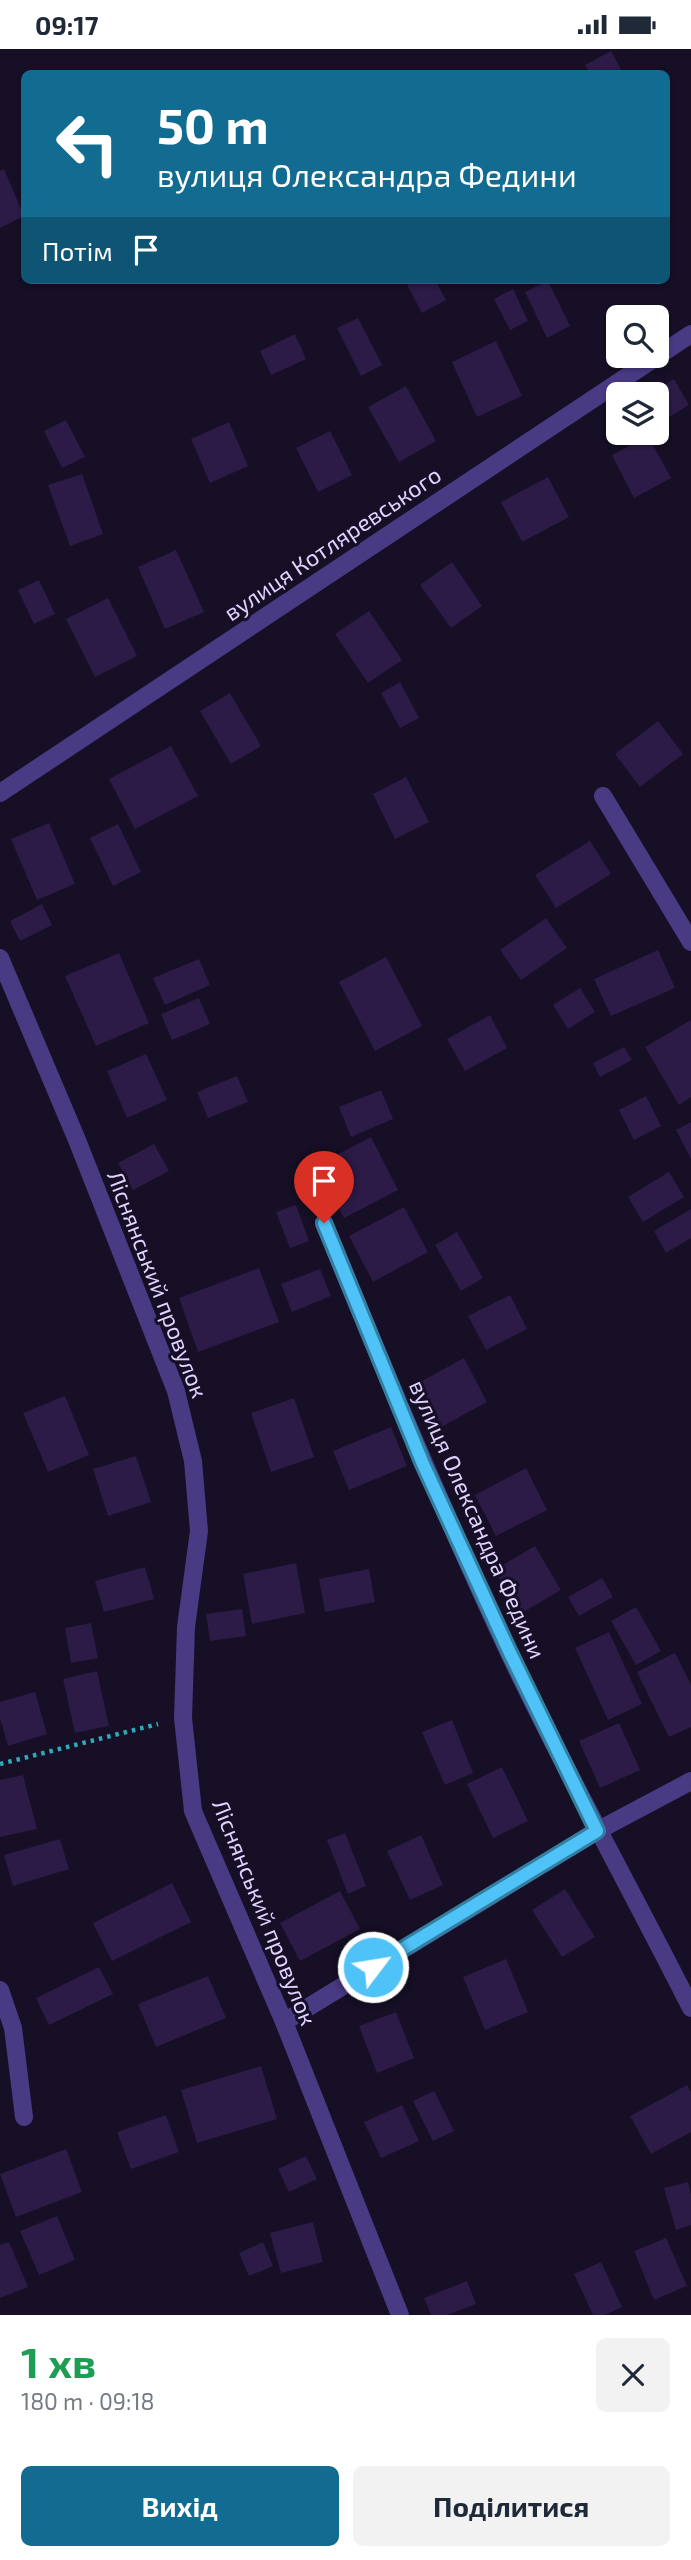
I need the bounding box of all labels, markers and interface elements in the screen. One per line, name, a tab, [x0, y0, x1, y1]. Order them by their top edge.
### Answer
text: 09:17	[35, 9, 98, 40]
text: 50 m	[157, 95, 269, 154]
icon: left	[42, 98, 133, 189]
text: вулиця Олександра Федини	[157, 155, 577, 193]
icon: arrive	[127, 231, 165, 269]
text: Потім	[42, 235, 113, 266]
map controls	[606, 305, 669, 445]
button: search	[606, 305, 669, 368]
button: layers	[606, 382, 669, 445]
street label: вулиця Котляревського	[218, 460, 446, 627]
pin	[294, 1151, 354, 1223]
icon: arrive	[305, 1162, 343, 1200]
street label: Ліснянський провулок	[101, 1166, 214, 1402]
street label: вулиця Олександра Федини	[403, 1375, 552, 1663]
street label: Ліснянський провулок	[206, 1795, 323, 2029]
position arrow	[336, 1930, 410, 2004]
text: 1 хв	[21, 2336, 96, 2386]
button: close	[596, 2338, 670, 2412]
text: 180 m · 09:18	[21, 2387, 155, 2415]
button: Вихід	[21, 2466, 339, 2546]
button: Поділитися	[353, 2466, 670, 2546]

